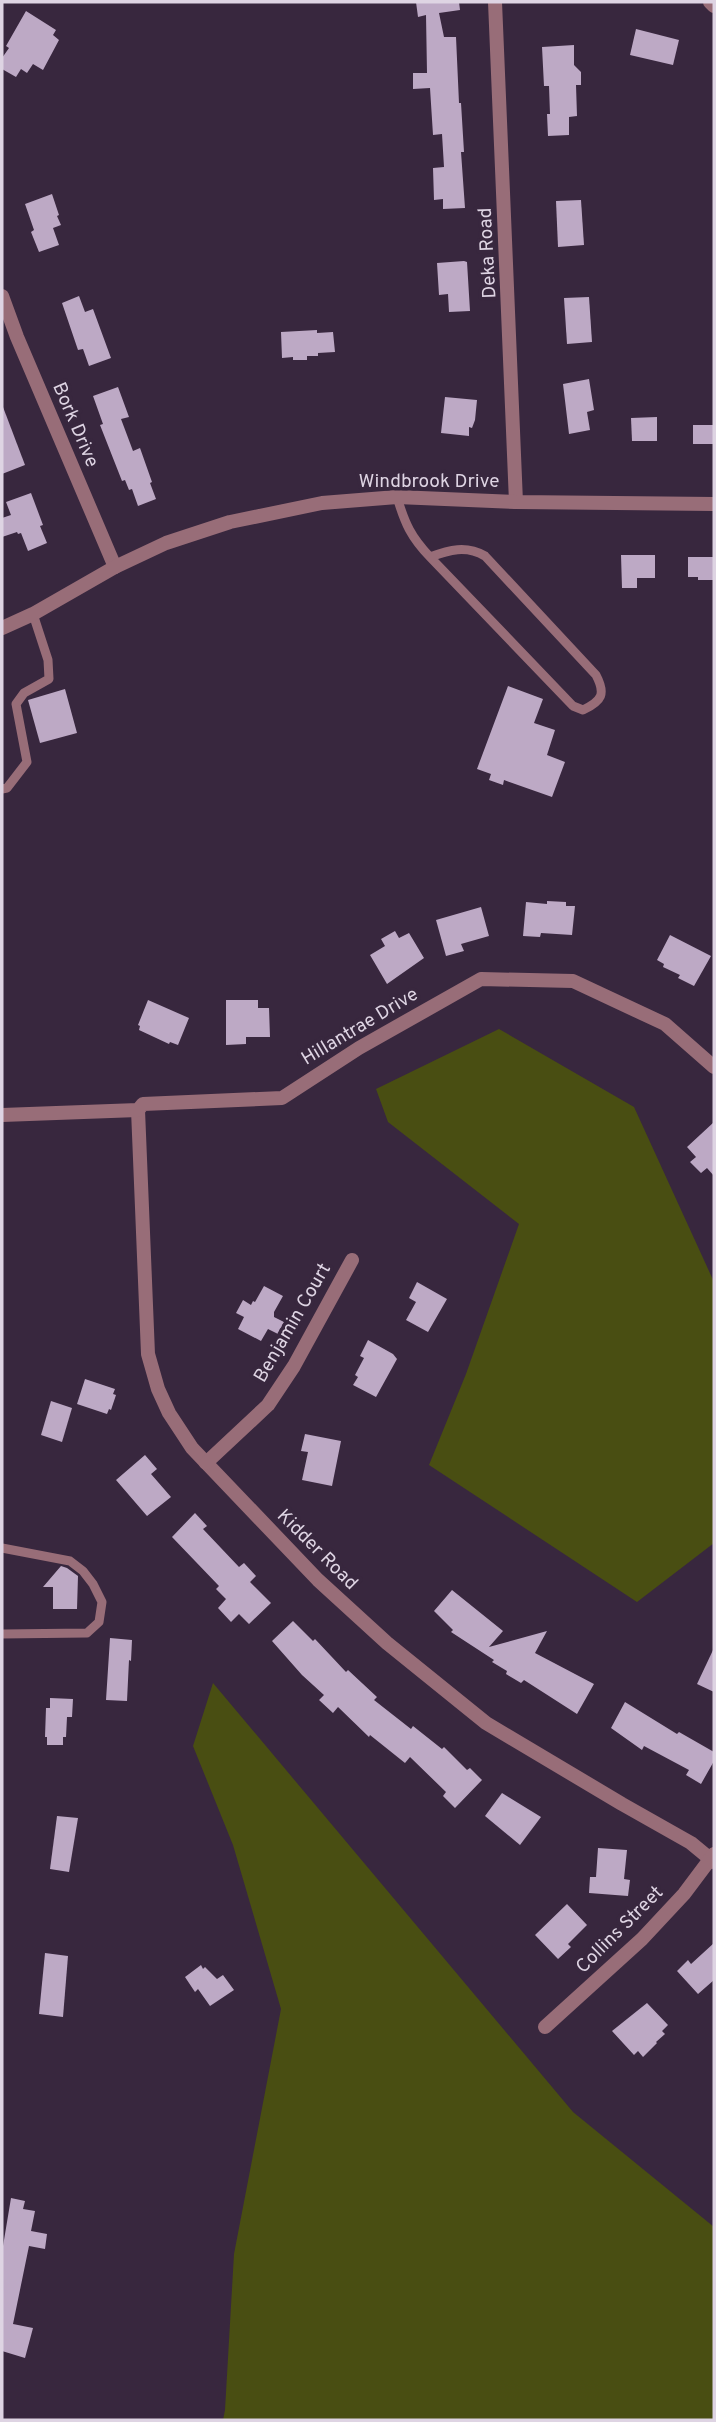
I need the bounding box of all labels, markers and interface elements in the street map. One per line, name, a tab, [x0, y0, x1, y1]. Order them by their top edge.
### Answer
street label: Deka Road	[474, 207, 502, 299]
street label: Bork Drive	[46, 379, 104, 471]
street label: Windbrook Drive	[358, 470, 500, 494]
street label: Hillantrae Drive	[297, 983, 423, 1071]
street label: Benjamin Court	[249, 1259, 337, 1387]
street label: Kidder Road	[271, 1504, 363, 1596]
street label: Collins Street	[571, 1881, 669, 1979]

